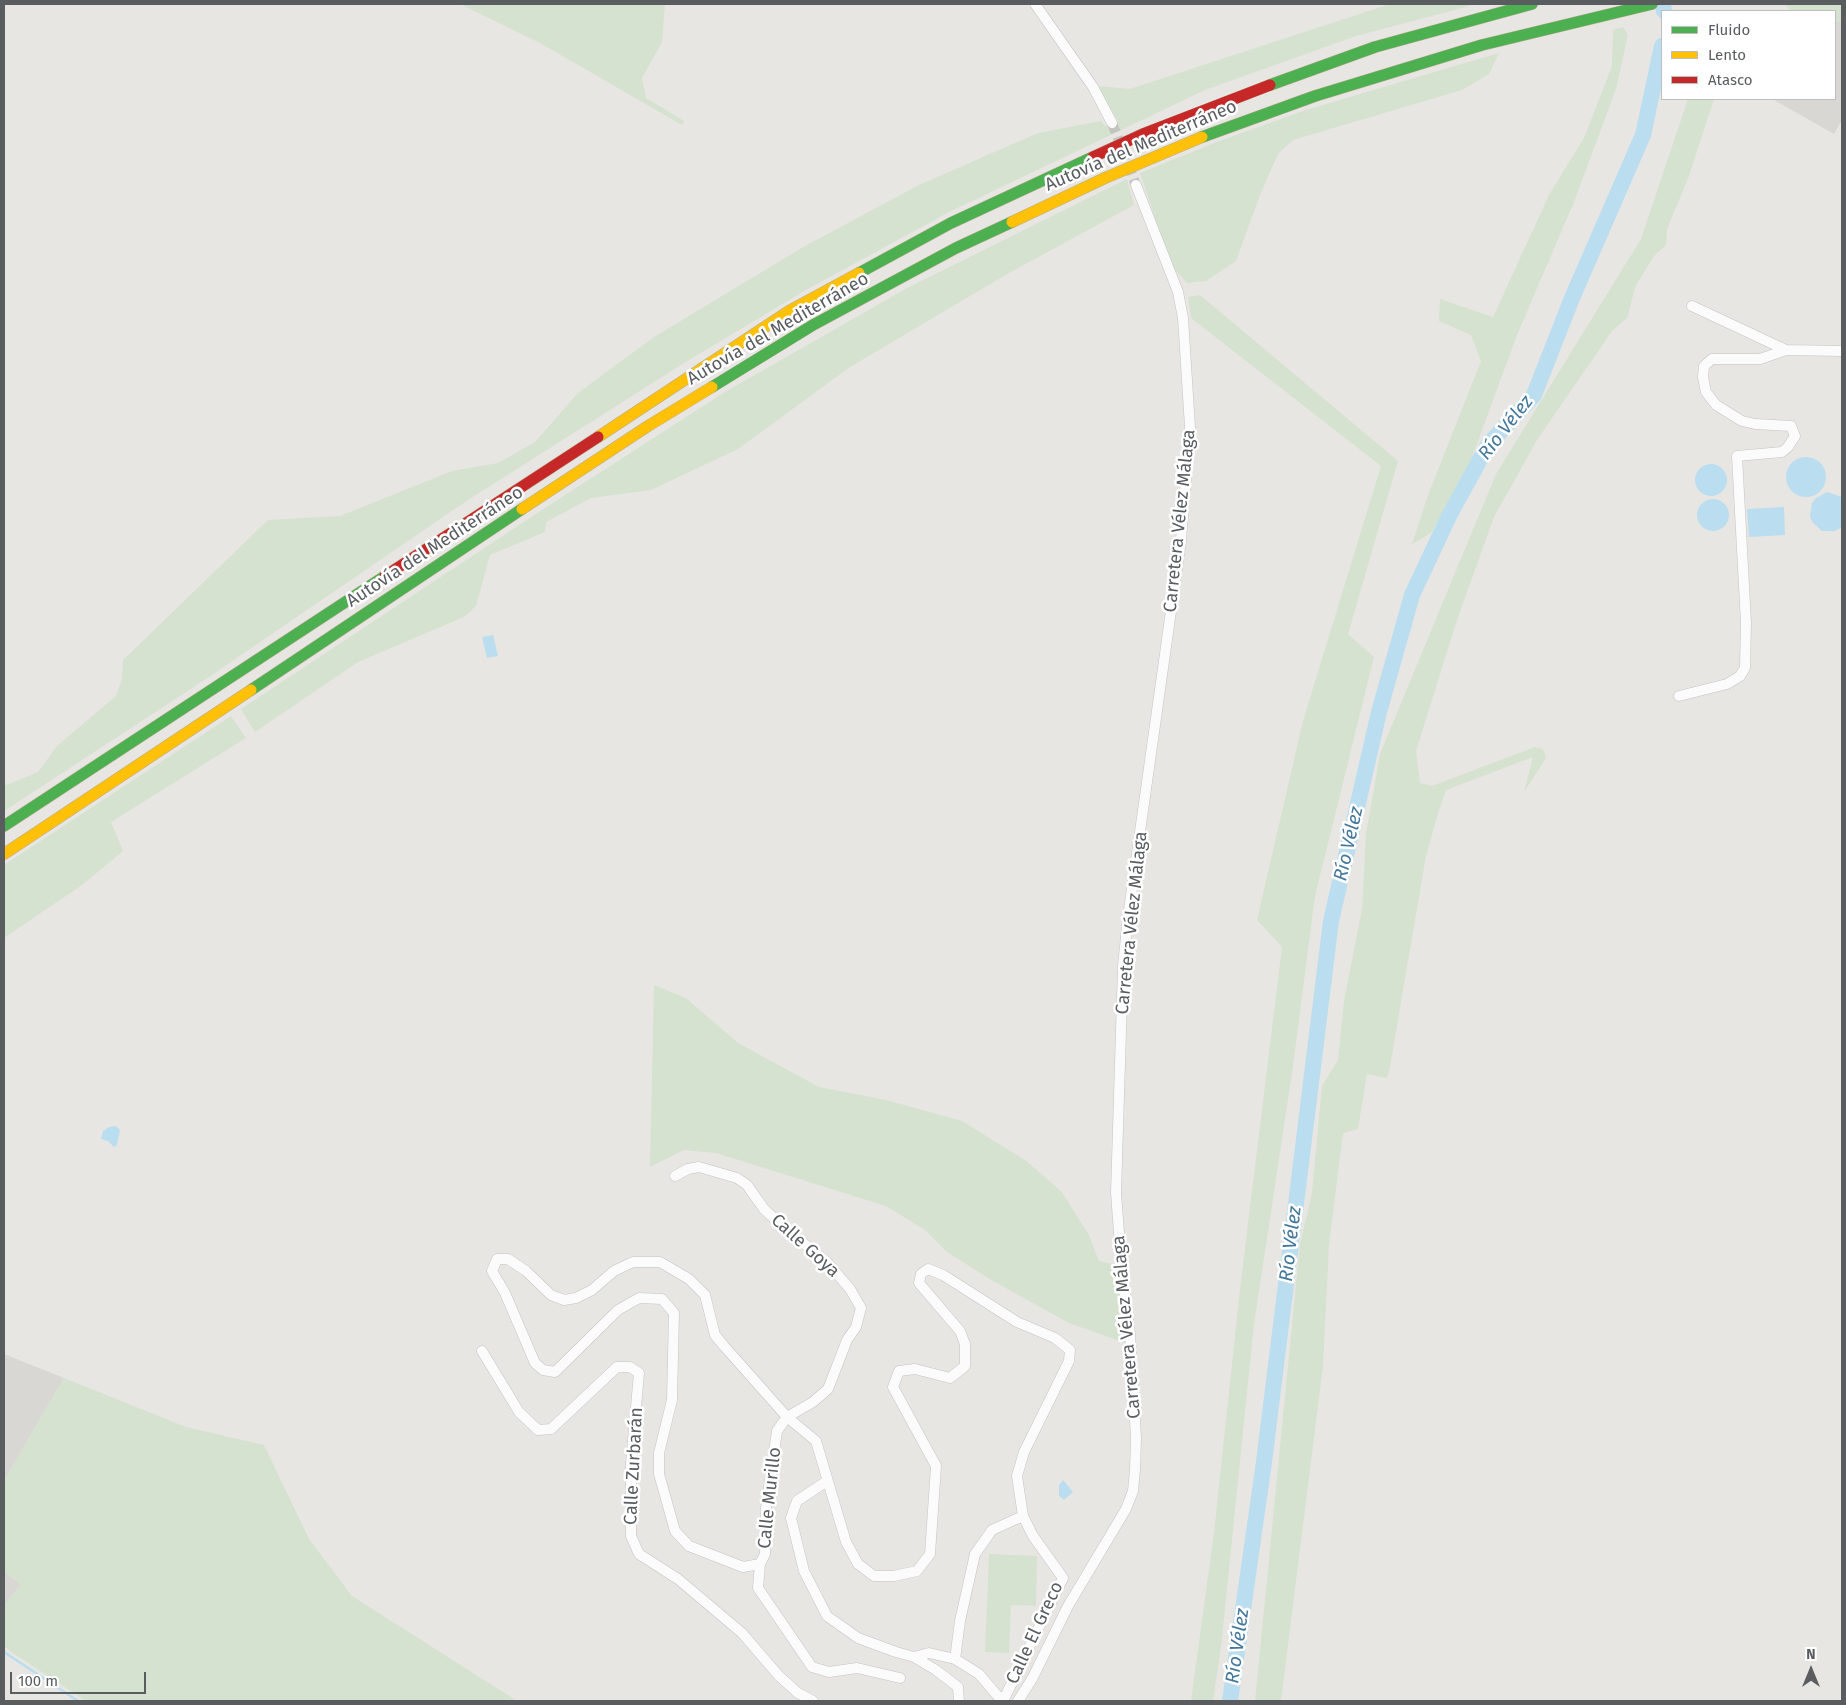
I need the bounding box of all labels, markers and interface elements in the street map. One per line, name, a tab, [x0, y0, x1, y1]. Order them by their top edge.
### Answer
legend	[1661, 10, 1836, 100]
text: Fluido	[1708, 21, 1750, 39]
text: Lento	[1708, 46, 1746, 64]
text: Atasco	[1708, 71, 1753, 89]
street label: Autovía del Mediterráneo	[1042, 96, 1240, 196]
street label: Autovía del Mediterráneo	[683, 268, 873, 390]
water label: Río Vélez	[1474, 391, 1538, 465]
street label: Carretera Vélez Málaga	[1160, 428, 1200, 614]
street label: Autovía del Mediterráneo	[343, 482, 527, 612]
water label: Río Vélez	[1329, 805, 1369, 883]
street label: Carretera Vélez Málaga	[1112, 830, 1152, 1016]
water label: Río Vélez	[1275, 1205, 1307, 1283]
street label: Calle Goya	[766, 1210, 844, 1282]
street label: Carretera Vélez Málaga	[1108, 1234, 1146, 1420]
street label: Calle Zurbarán	[620, 1407, 648, 1525]
street label: Calle Murillo	[754, 1446, 786, 1550]
street label: Calle El Greco	[1002, 1578, 1068, 1688]
water label: Río Vélez	[1221, 1607, 1255, 1685]
north arrow	[1786, 1645, 1836, 1695]
text: N	[1806, 1646, 1816, 1663]
scale bar	[12, 1662, 149, 1694]
text: 100 m	[18, 1672, 58, 1690]

